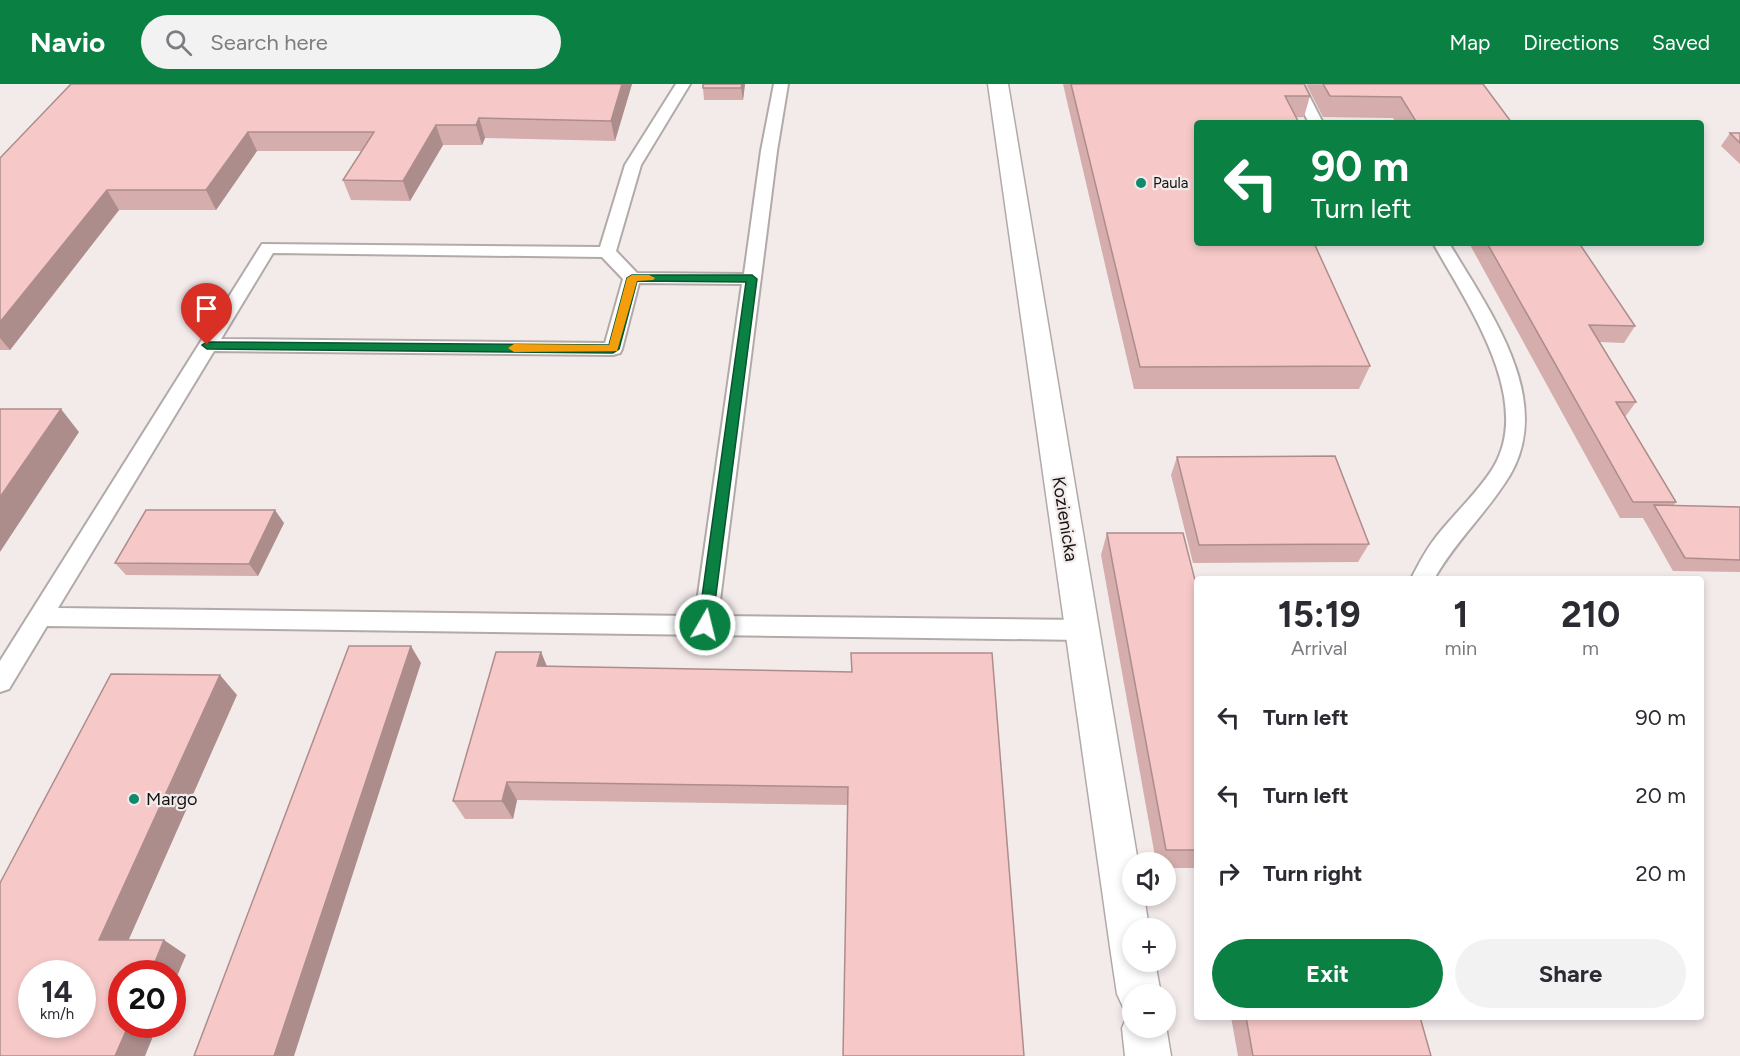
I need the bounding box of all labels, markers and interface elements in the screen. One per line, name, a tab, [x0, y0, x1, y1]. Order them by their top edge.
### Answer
search box	[141, 15, 561, 69]
text: Navio	[30, 25, 105, 59]
icon: search	[162, 26, 195, 59]
text: Search here	[210, 29, 328, 56]
text: Map	[1449, 30, 1490, 55]
text: Directions	[1523, 30, 1619, 55]
text: Saved	[1652, 30, 1710, 55]
text: 90 m	[1311, 141, 1409, 192]
icon: left	[1212, 144, 1290, 222]
place label: Paula	[1153, 174, 1189, 192]
marker: Paula	[1134, 176, 1148, 190]
text: Turn left	[1311, 192, 1411, 225]
pin	[181, 283, 232, 345]
icon: arrive	[190, 292, 223, 325]
street label: Kozienicka	[1047, 475, 1083, 563]
position arrow	[673, 593, 737, 657]
text: 15:19	[1278, 593, 1361, 636]
text: 1	[1453, 593, 1468, 636]
text: 210	[1561, 593, 1620, 636]
text: Arrival	[1291, 636, 1347, 660]
text: min	[1444, 636, 1477, 660]
text: m	[1582, 636, 1599, 660]
icon: left	[1212, 701, 1245, 734]
text: Turn left	[1263, 704, 1349, 731]
text: 90 m	[1635, 704, 1686, 731]
icon: left	[1212, 779, 1245, 812]
text: Turn left	[1263, 782, 1349, 809]
text: 20 m	[1635, 782, 1686, 809]
place label: Margo	[146, 788, 198, 810]
marker: Margo	[127, 792, 141, 806]
map controls	[1122, 852, 1176, 1038]
button: sound	[1122, 852, 1176, 906]
icon: right	[1212, 857, 1245, 890]
text: Turn right	[1263, 860, 1362, 887]
text: 20 m	[1635, 860, 1686, 887]
button: +	[1122, 918, 1176, 972]
button: Exit	[1212, 939, 1443, 1008]
button: Share	[1455, 939, 1686, 1008]
speed limit sign: 20	[108, 960, 186, 1038]
text: 14	[41, 973, 73, 1010]
button: −	[1122, 984, 1176, 1038]
text: km/h	[40, 1005, 74, 1023]

